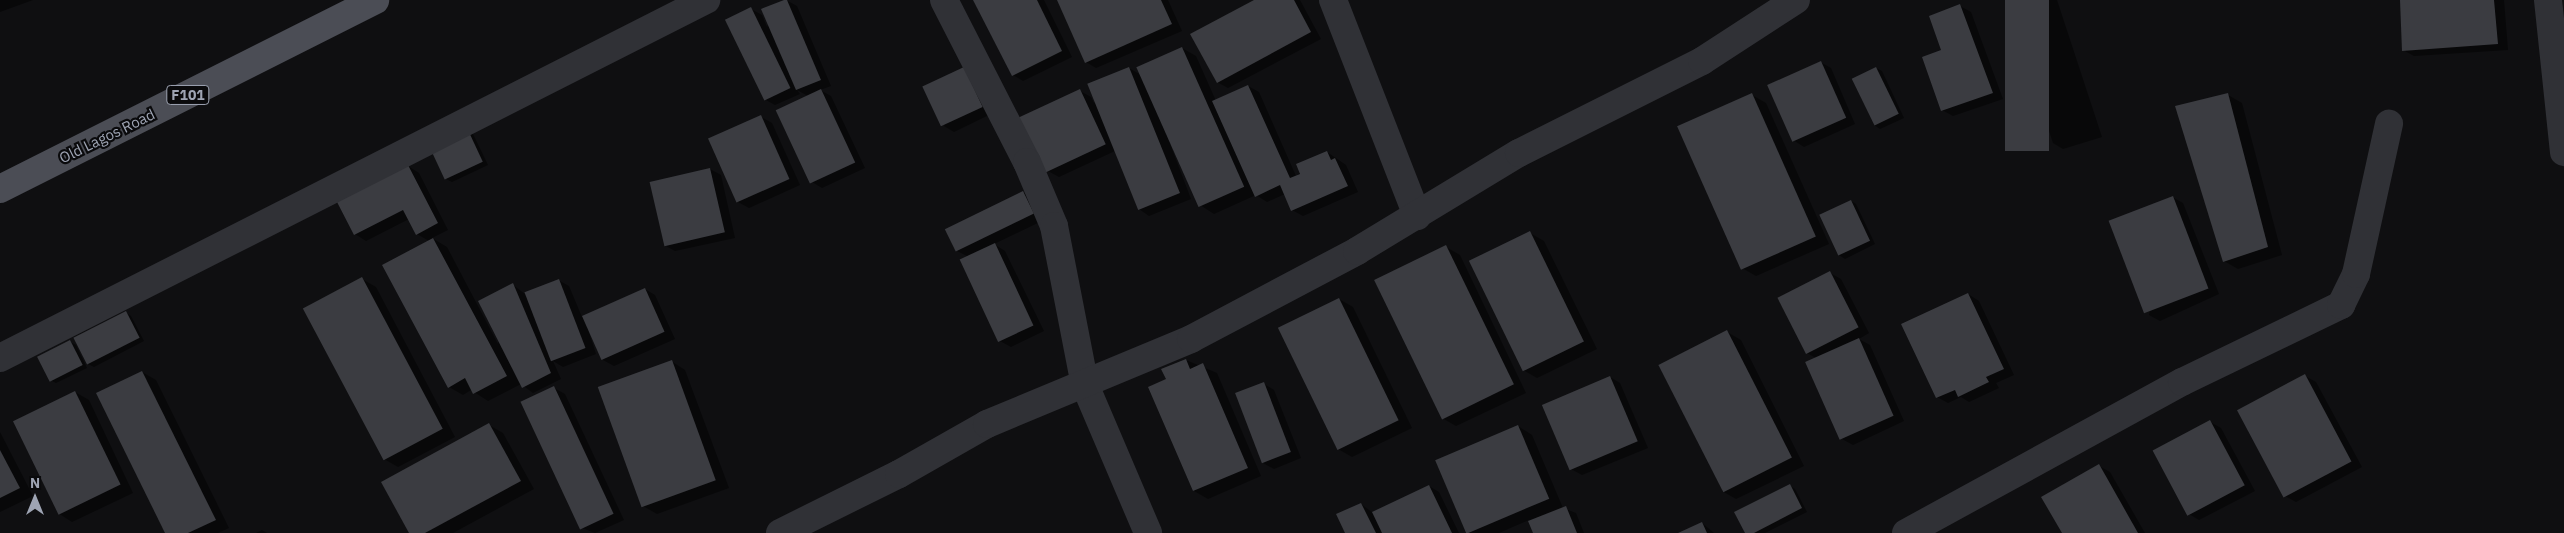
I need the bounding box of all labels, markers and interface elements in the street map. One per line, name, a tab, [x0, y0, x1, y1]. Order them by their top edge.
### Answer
road number: F101	[166, 84, 210, 106]
street label: Old Lagos Road	[56, 105, 158, 167]
north arrow	[10, 473, 60, 523]
text: N	[30, 474, 40, 492]

